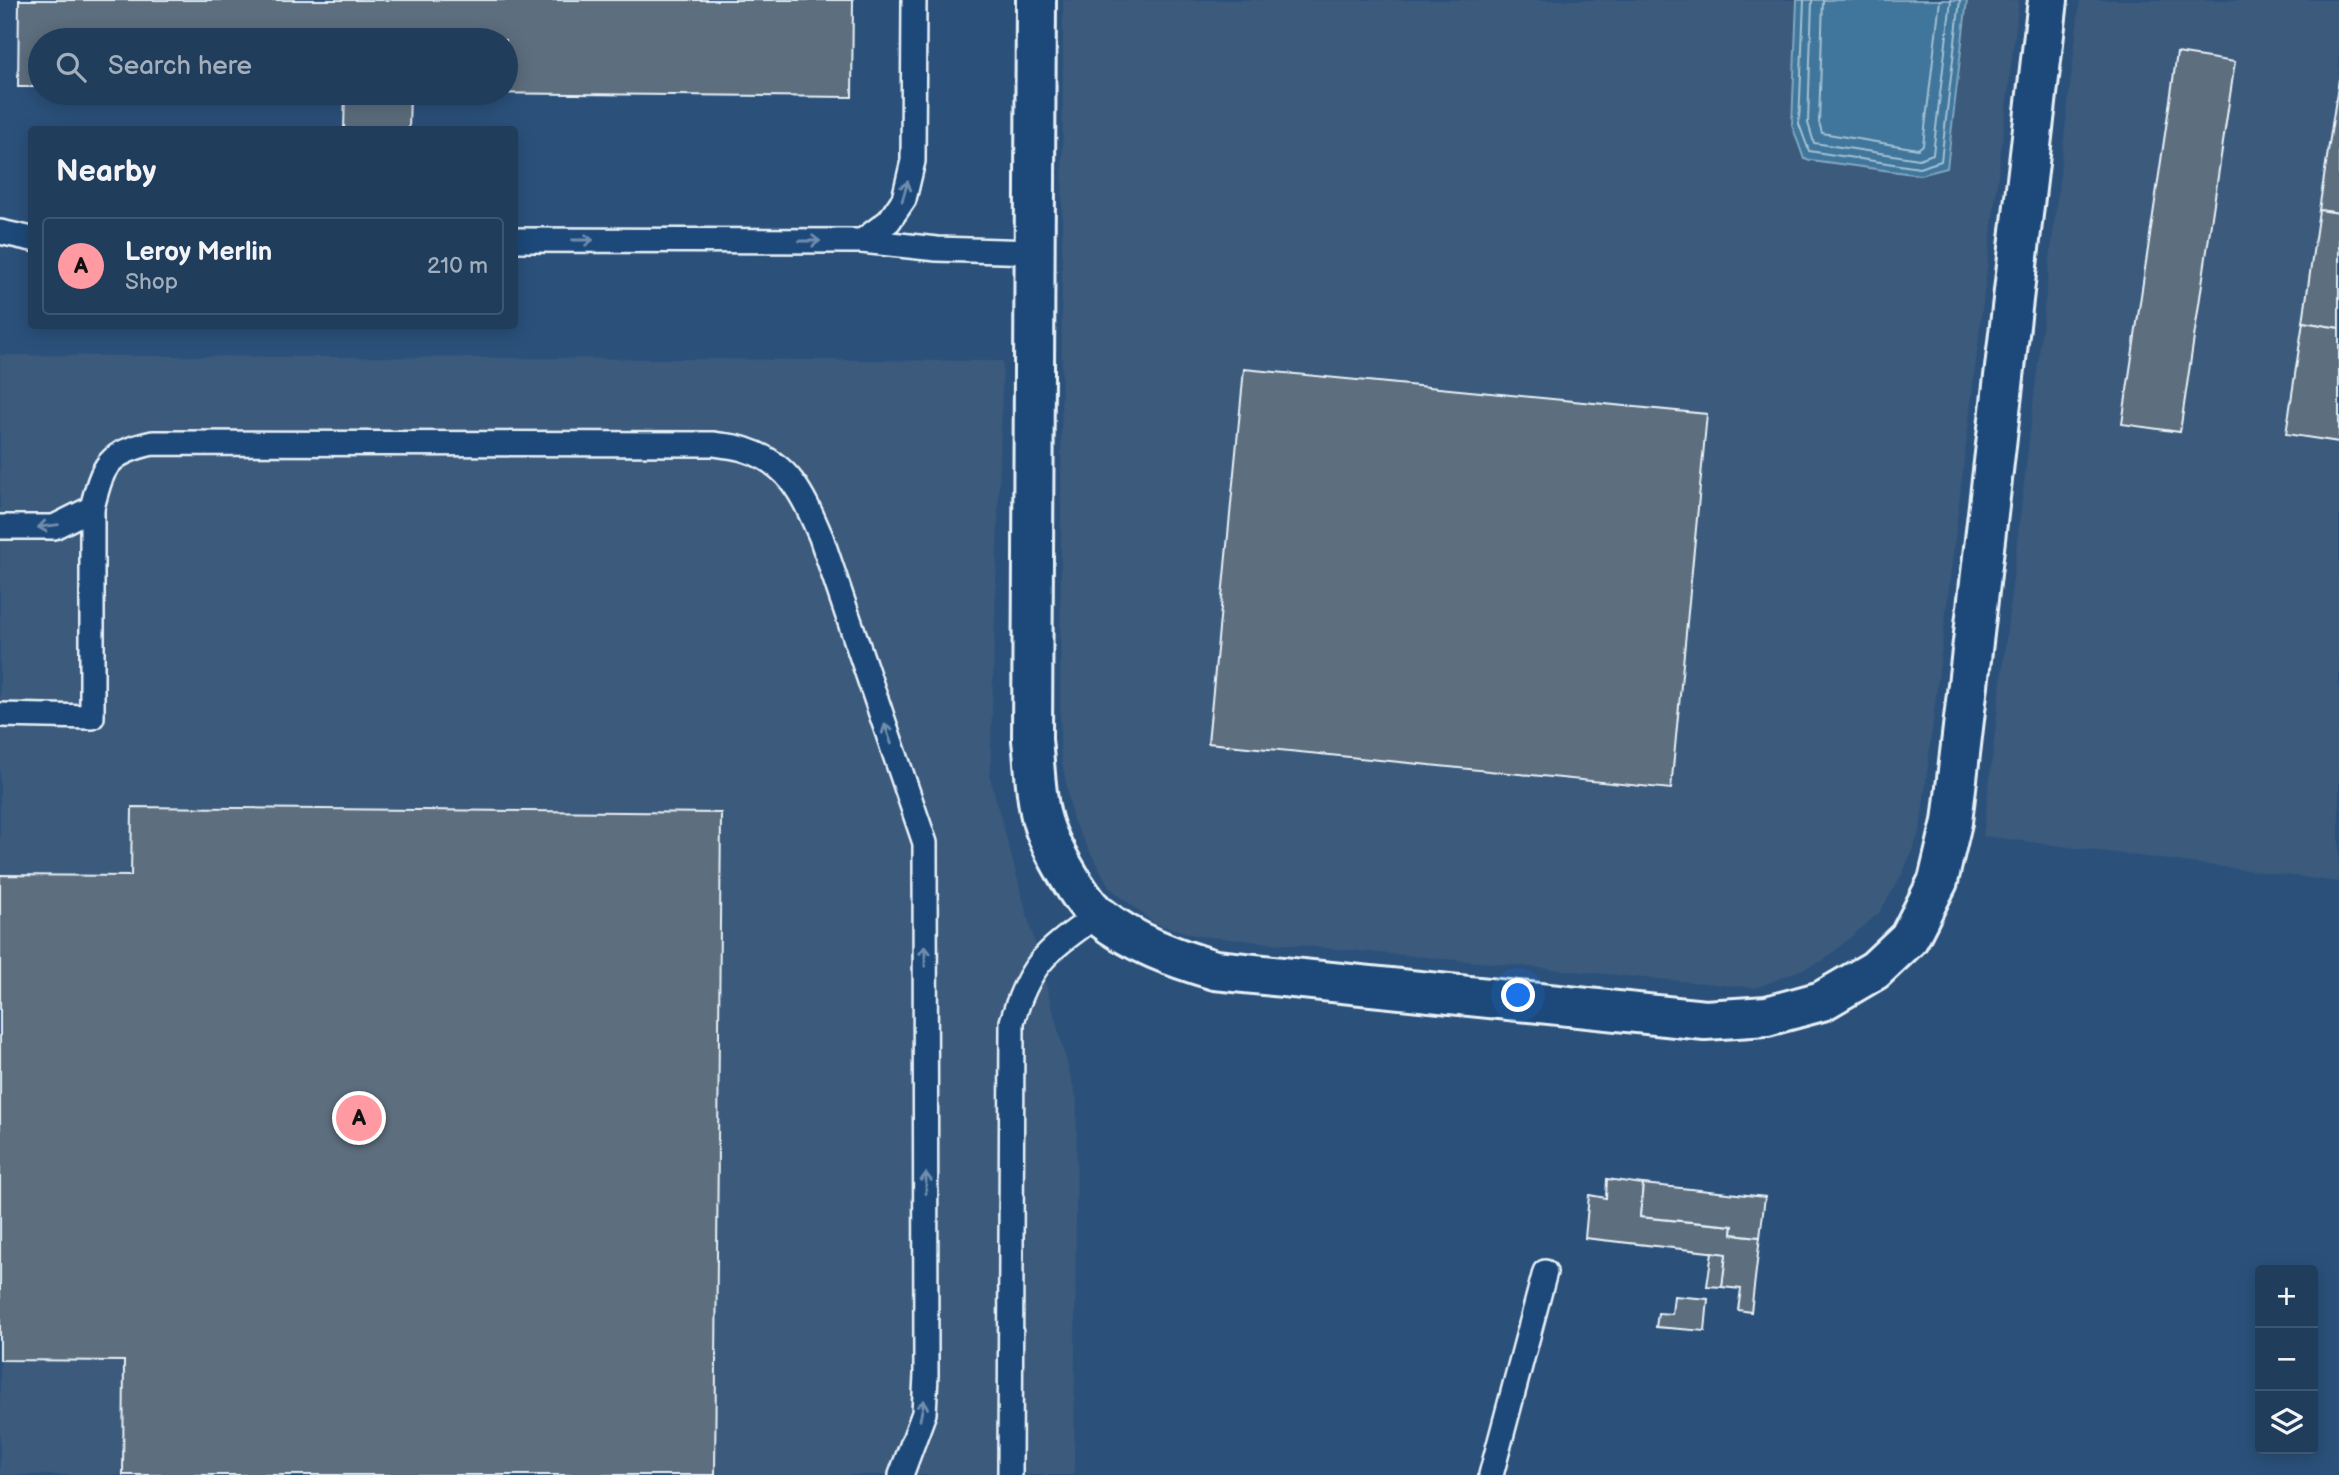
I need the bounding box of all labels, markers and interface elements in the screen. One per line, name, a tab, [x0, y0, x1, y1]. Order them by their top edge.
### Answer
search box	[28, 28, 518, 105]
icon: search	[52, 48, 90, 86]
text: Search here	[108, 51, 252, 82]
text: Nearby	[56, 154, 156, 190]
one-way arrow	[899, 180, 912, 203]
one-way arrow	[571, 233, 594, 247]
one-way arrow	[798, 234, 821, 248]
text: Leroy Merlin	[125, 237, 272, 268]
text: A	[74, 252, 88, 280]
text: 210 m	[427, 252, 488, 280]
text: Shop	[125, 268, 178, 296]
one-way arrow	[37, 519, 60, 532]
one-way arrow	[881, 724, 893, 746]
one-way arrow	[918, 945, 932, 968]
your location	[1501, 978, 1535, 1012]
pin: A	[336, 1092, 382, 1144]
one-way arrow	[919, 1172, 933, 1195]
map controls	[2255, 1265, 2318, 1454]
button: +	[2255, 1265, 2318, 1328]
button: −	[2255, 1328, 2318, 1391]
button: layers	[2255, 1391, 2318, 1454]
one-way arrow	[916, 1399, 930, 1422]

